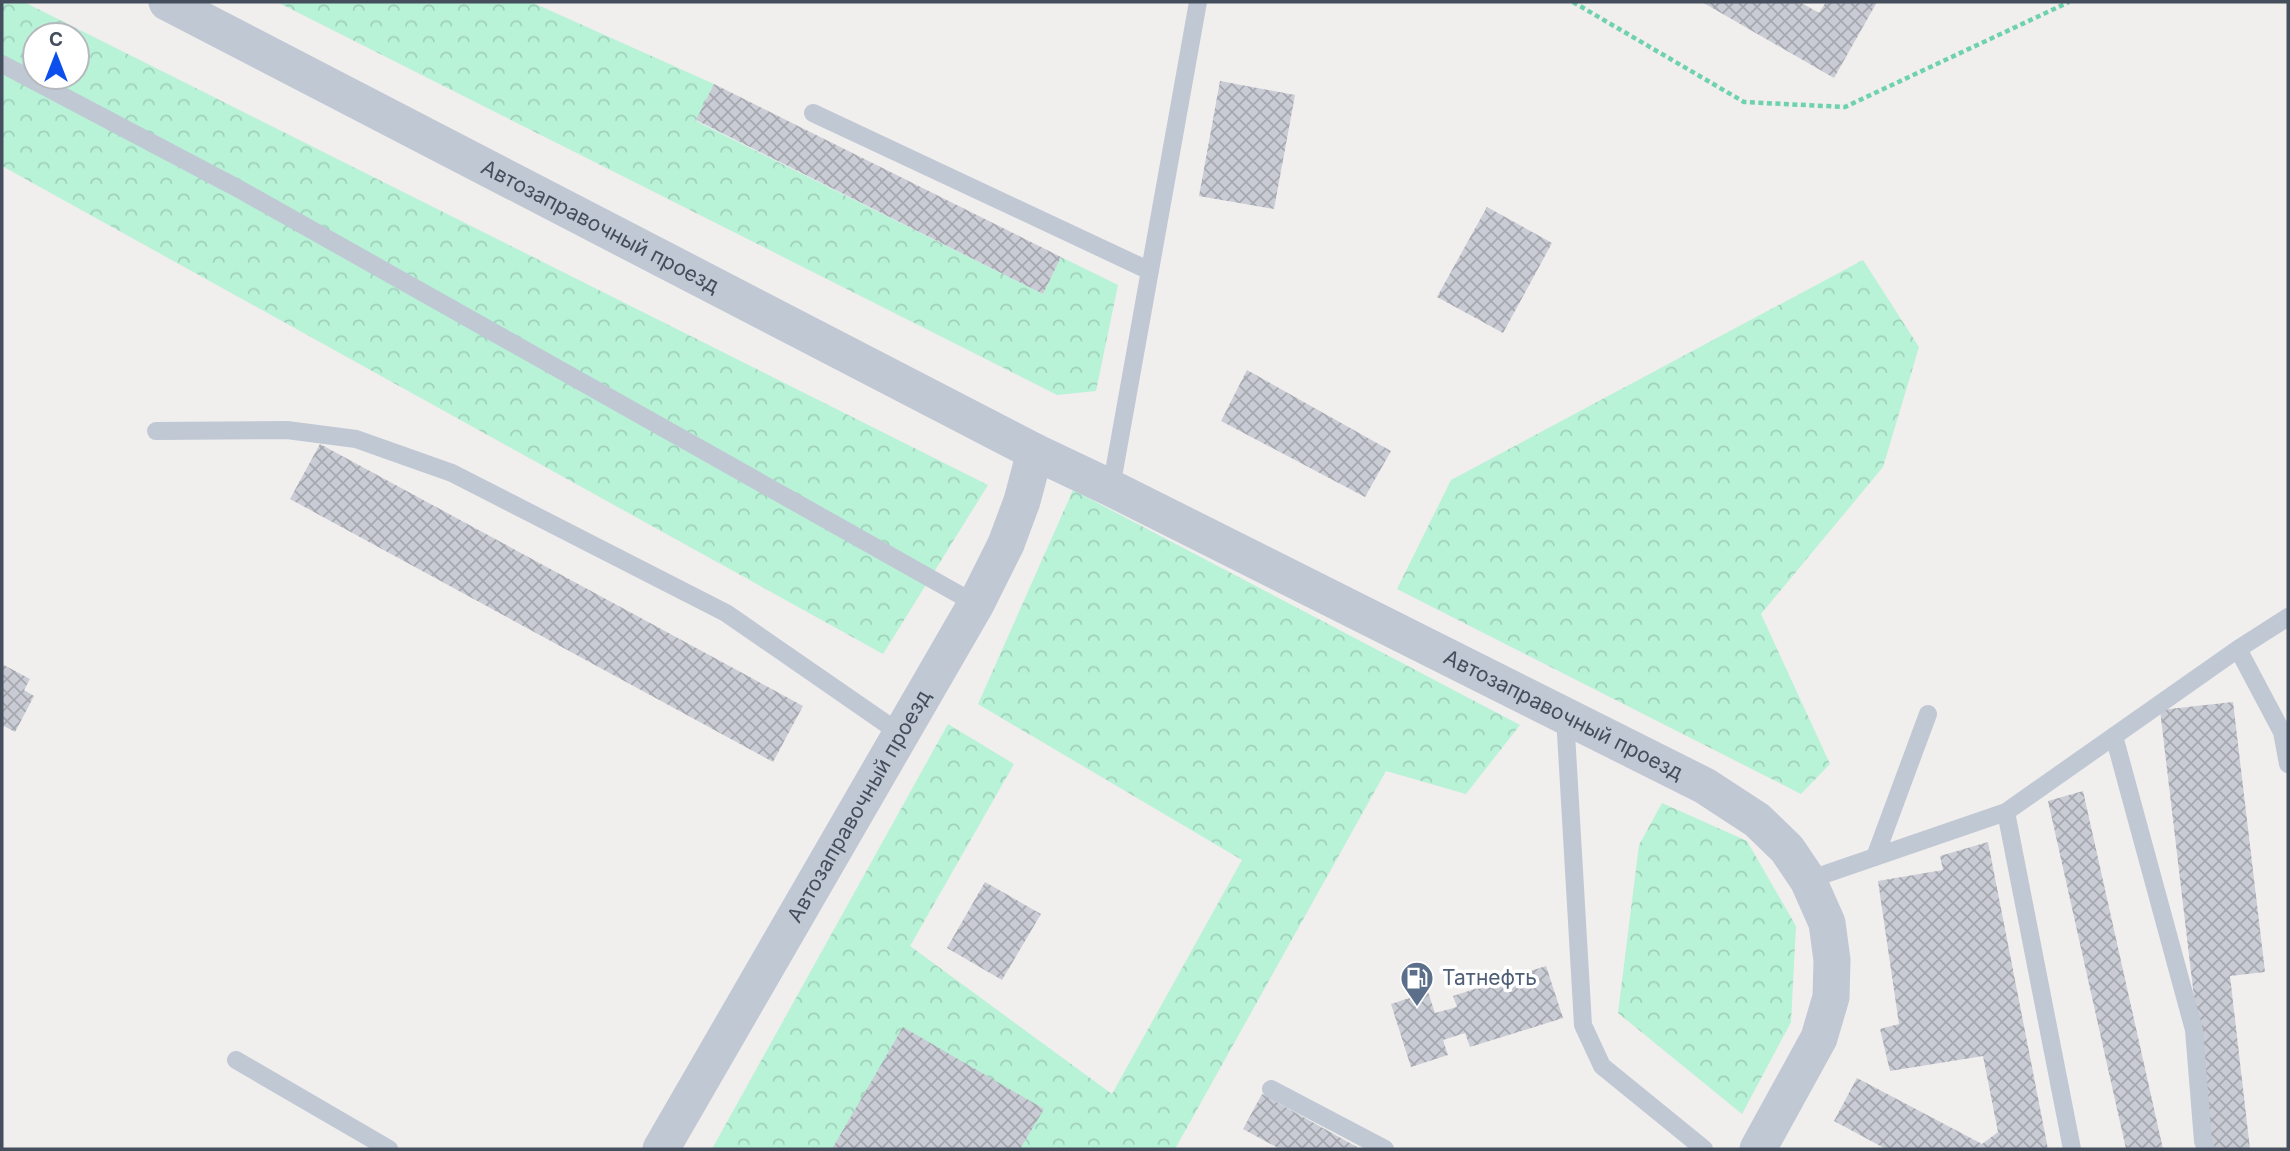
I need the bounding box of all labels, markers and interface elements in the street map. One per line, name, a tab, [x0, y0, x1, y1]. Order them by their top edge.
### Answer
north arrow	[21, 21, 91, 91]
text: С	[49, 28, 63, 51]
street label: Автозаправочный проезд	[477, 154, 724, 298]
street label: Автозаправочный проезд	[1440, 644, 1687, 785]
street label: Автозаправочный проезд	[782, 685, 936, 927]
fuel station icon: Татнефть	[1398, 959, 1436, 1008]
place label: Татнефть	[1442, 965, 1537, 990]

